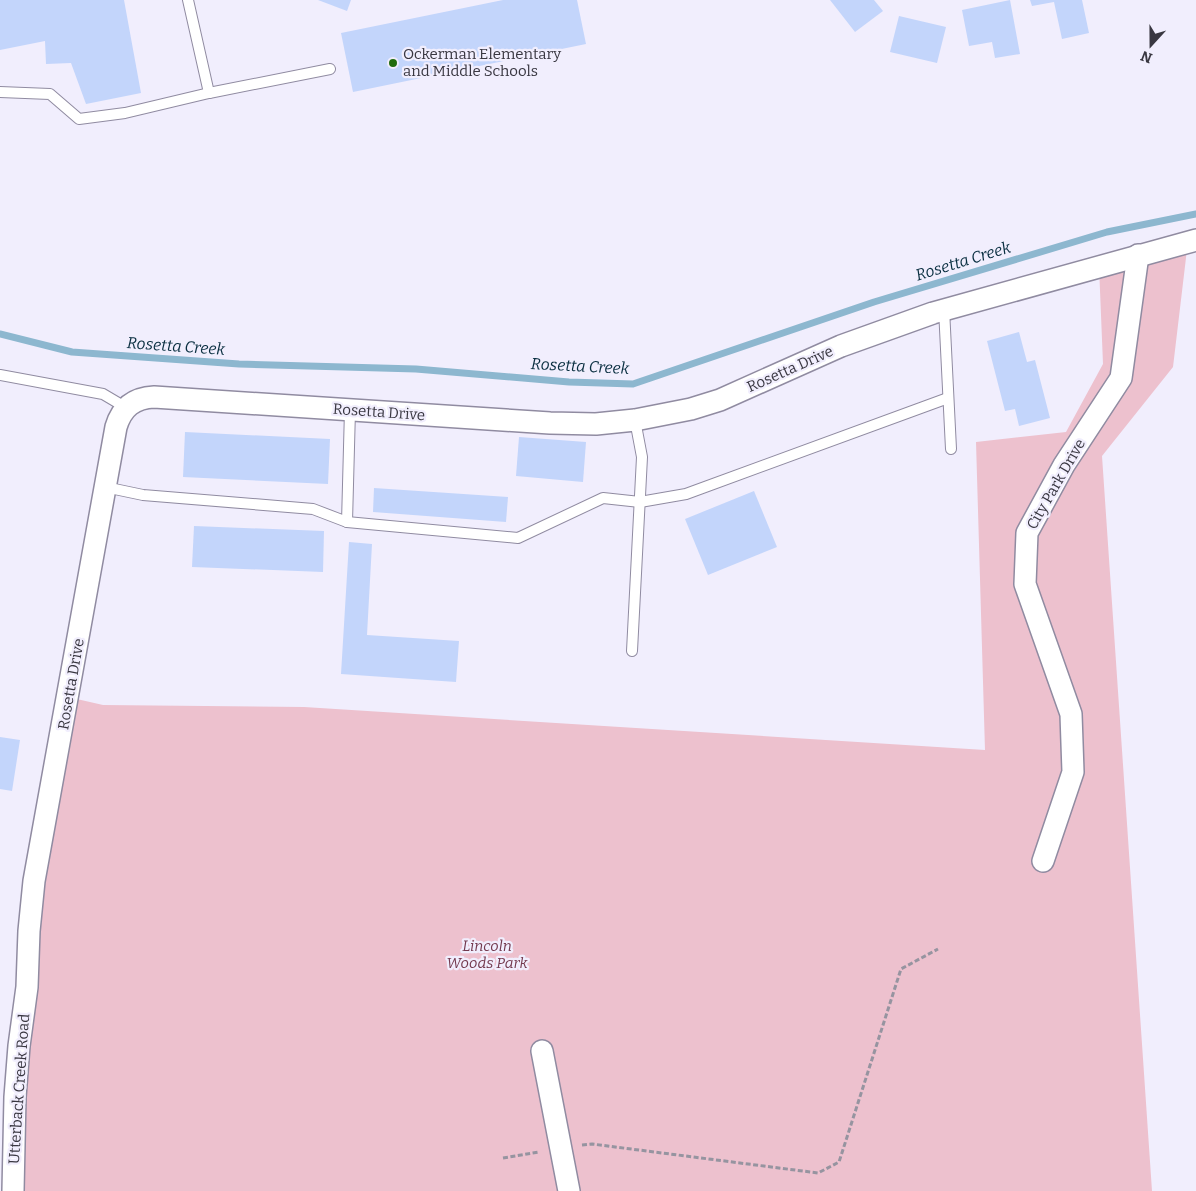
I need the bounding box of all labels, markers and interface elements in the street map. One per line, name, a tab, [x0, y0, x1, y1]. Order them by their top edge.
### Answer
north arrow	[1126, 20, 1176, 70]
place label: Ockerman Elementary and Middle Schools	[403, 45, 561, 80]
text: N	[1138, 47, 1155, 67]
marker: Ockerman Elementary and Middle Schools	[387, 57, 399, 69]
water label: Rosetta Creek	[913, 237, 1013, 284]
water label: Rosetta Creek	[126, 333, 226, 359]
street label: Rosetta Drive	[744, 342, 836, 396]
water label: Rosetta Creek	[530, 354, 630, 378]
street label: Rosetta Drive	[332, 400, 426, 424]
street label: City Park Drive	[1023, 436, 1089, 532]
street label: Rosetta Drive	[54, 637, 88, 731]
park label: Lincoln Woods Park	[446, 937, 528, 972]
street label: Utterback Creek Road	[5, 1013, 33, 1165]

